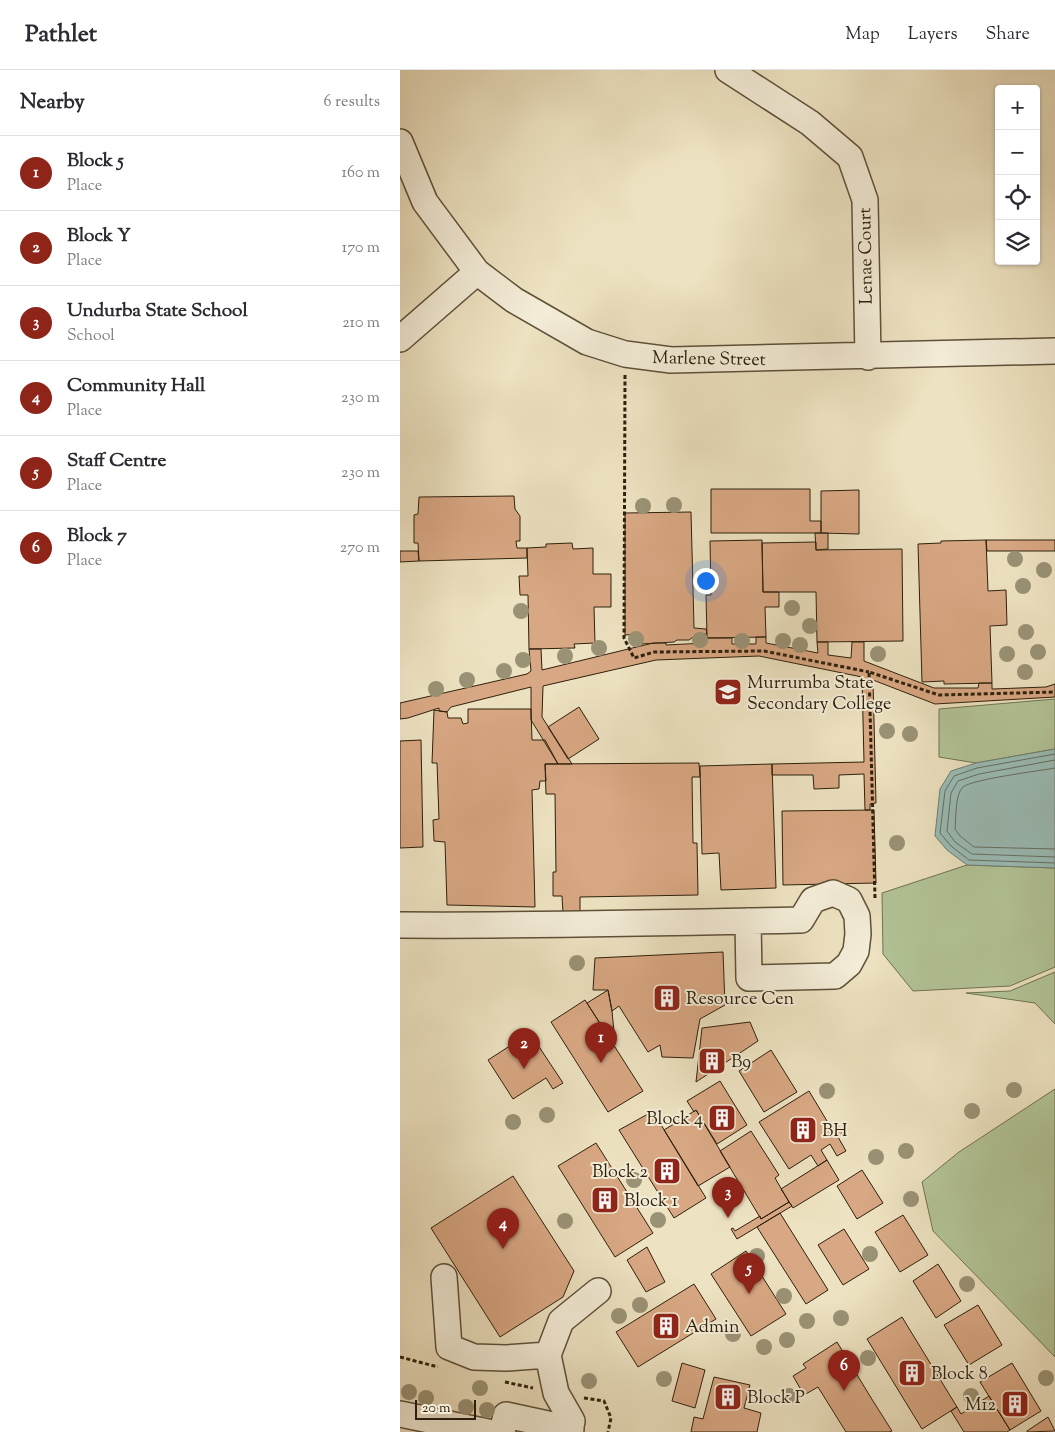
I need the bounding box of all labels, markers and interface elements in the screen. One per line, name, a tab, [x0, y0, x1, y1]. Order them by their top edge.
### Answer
text: Pathlet	[25, 18, 97, 52]
text: Map	[845, 22, 880, 48]
text: Layers	[908, 22, 958, 48]
text: Share	[986, 22, 1030, 48]
map controls	[995, 85, 1040, 265]
button: +	[995, 85, 1040, 130]
text: Nearby	[20, 88, 85, 118]
text: 6 results	[324, 91, 380, 114]
button: −	[995, 130, 1040, 175]
text: Block 5	[67, 148, 124, 175]
text: 1	[33, 162, 39, 185]
text: 160 m	[342, 162, 380, 185]
text: Place	[67, 175, 102, 198]
button: locate	[995, 175, 1040, 220]
street label: Lenae Court	[853, 207, 881, 305]
button: layers	[995, 220, 1040, 265]
text: Block Y	[67, 223, 131, 250]
text: 2	[32, 237, 40, 260]
text: 170 m	[342, 237, 380, 260]
text: Place	[67, 250, 102, 273]
text: Undurba State School	[67, 298, 248, 325]
text: 3	[33, 312, 39, 335]
text: 210 m	[342, 312, 380, 335]
text: School	[67, 325, 115, 348]
street label: Marlene Street	[652, 346, 766, 374]
text: Community Hall	[67, 373, 205, 400]
text: 4	[32, 387, 40, 410]
text: 230 m	[341, 387, 380, 410]
text: Place	[67, 400, 102, 423]
text: Staff Centre	[67, 448, 166, 475]
text: 5	[33, 462, 39, 485]
text: 230 m	[341, 462, 380, 485]
text: Place	[67, 475, 102, 498]
text: Block 7	[67, 523, 127, 550]
text: 6	[32, 537, 40, 560]
text: 270 m	[340, 537, 380, 560]
text: Place	[67, 550, 102, 573]
your location	[693, 568, 719, 594]
place label: Murrumba State Secondary College	[747, 671, 891, 718]
school or university icon: Murrumba State Secondary College	[713, 677, 743, 707]
building icon: Resource Cen	[652, 983, 682, 1013]
place label: Resource Cen	[686, 987, 795, 1013]
pin: 1	[585, 1022, 617, 1063]
pin: 2	[508, 1028, 540, 1069]
building icon: B9	[697, 1046, 727, 1076]
place label: B9	[731, 1050, 751, 1076]
building icon: Block 4	[707, 1103, 737, 1133]
place label: Block 4	[646, 1107, 703, 1133]
building icon: BH	[788, 1115, 818, 1145]
place label: BH	[822, 1119, 848, 1145]
building icon: Block 2	[652, 1156, 682, 1186]
place label: Block 2	[592, 1160, 649, 1186]
pin: 3	[712, 1177, 744, 1218]
building icon: Block 1	[590, 1185, 620, 1215]
place label: Block 1	[624, 1189, 678, 1215]
pin: 4	[487, 1208, 519, 1249]
pin: 5	[733, 1253, 765, 1294]
building icon: Admin	[651, 1311, 681, 1341]
place label: Admin	[685, 1315, 740, 1341]
pin: 6	[828, 1350, 860, 1391]
building icon: Block 8	[897, 1358, 927, 1388]
place label: Block 8	[931, 1362, 988, 1388]
building icon: Block P	[713, 1382, 743, 1412]
place label: Block P	[747, 1386, 805, 1412]
building icon: M12	[1000, 1389, 1030, 1419]
place label: M12	[965, 1393, 997, 1419]
scale bar	[415, 1397, 476, 1420]
text: 20 m	[422, 1399, 451, 1419]

